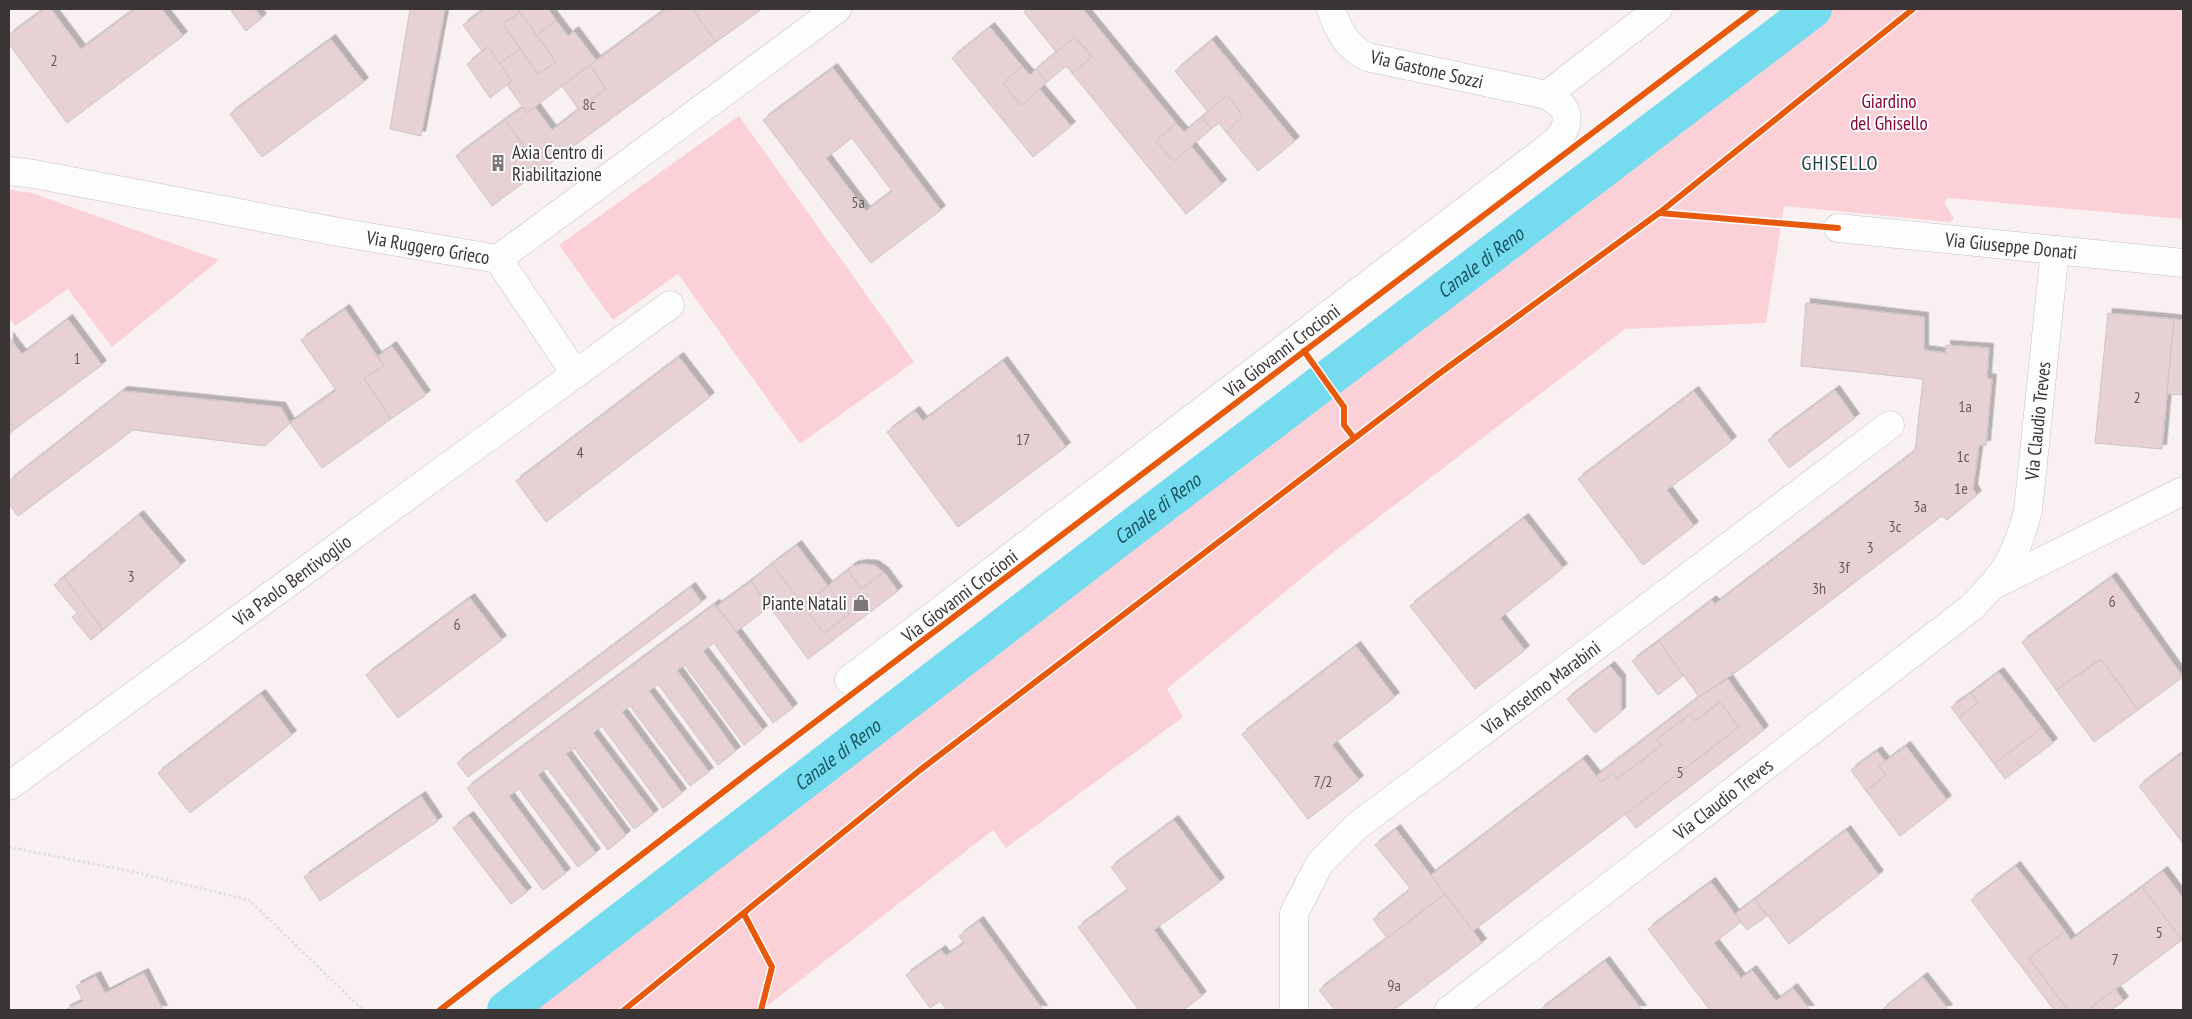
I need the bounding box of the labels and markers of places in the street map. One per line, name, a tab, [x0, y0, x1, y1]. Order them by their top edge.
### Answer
place label: Axia Centro di Riabilitazione	[512, 140, 603, 186]
building icon: Axia Centro di Riabilitazione	[488, 153, 508, 173]
place label: Piante Natali	[762, 591, 847, 615]
shop icon: Piante Natali	[851, 593, 871, 613]

